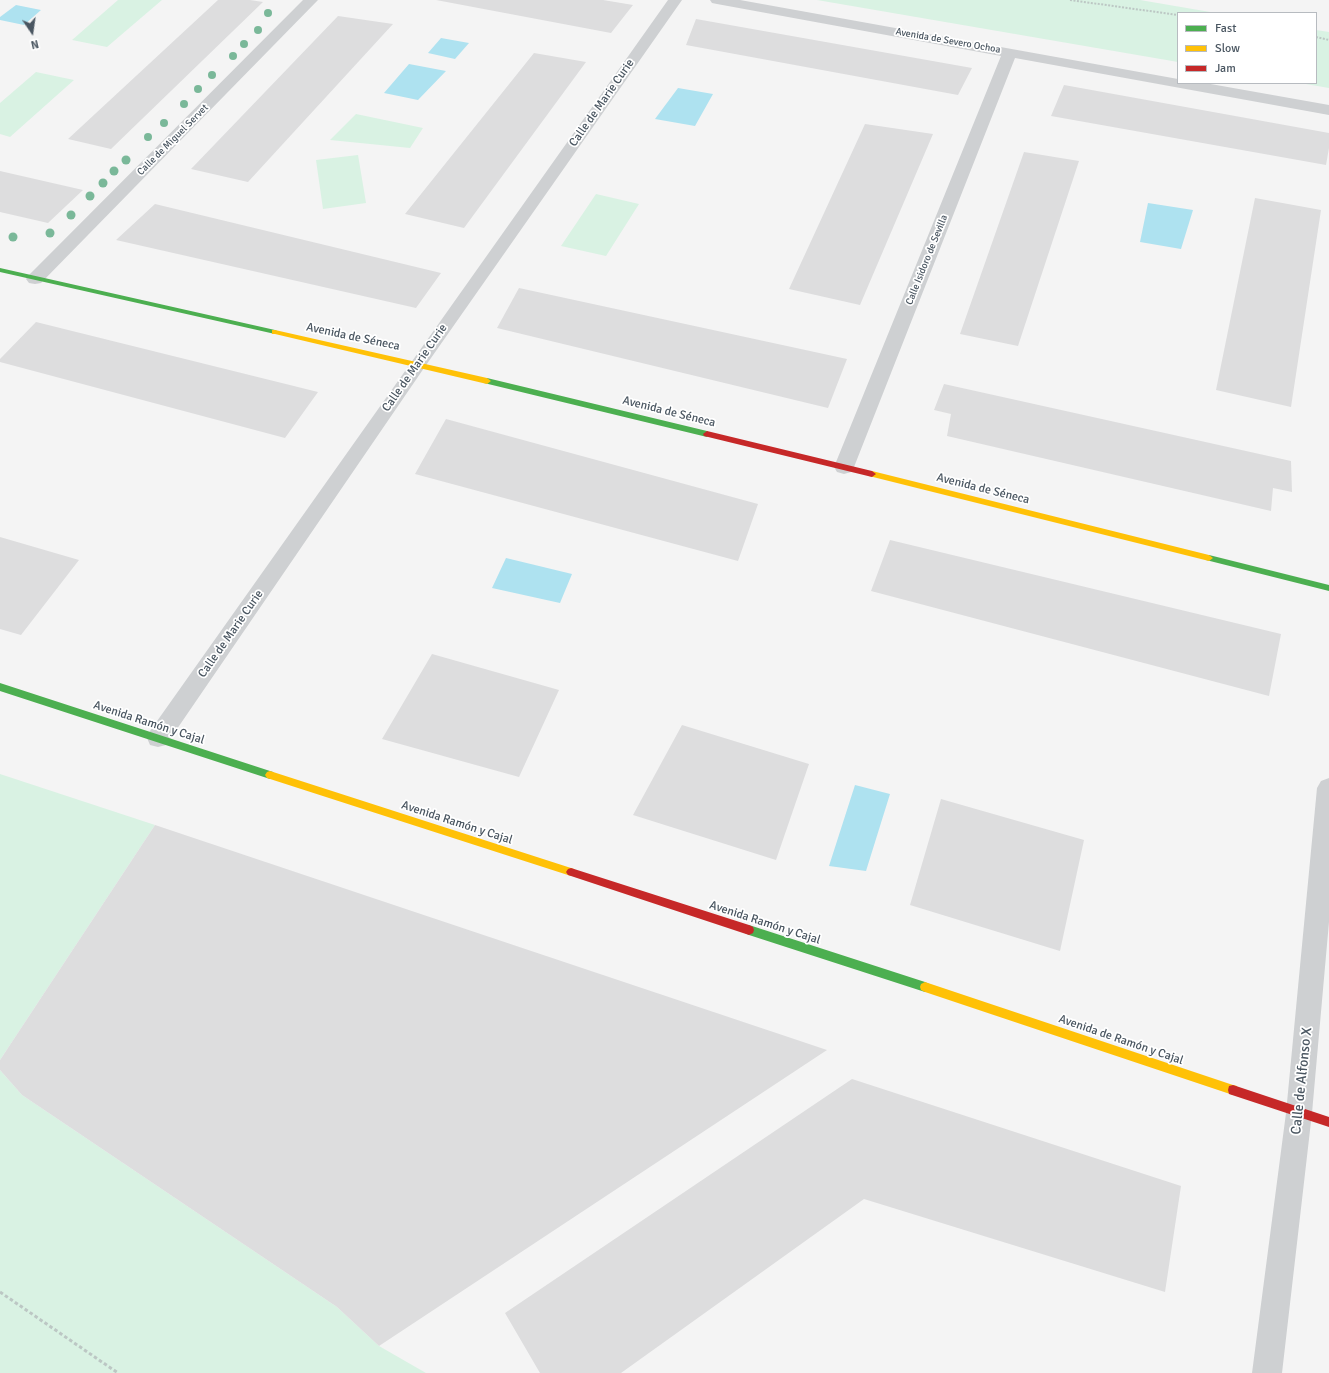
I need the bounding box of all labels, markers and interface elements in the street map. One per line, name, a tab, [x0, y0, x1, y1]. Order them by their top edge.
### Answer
north arrow	[12, 12, 52, 52]
legend	[1177, 12, 1317, 84]
text: Fast	[1215, 21, 1236, 36]
street label: Avenida de Severo Ochoa	[895, 26, 1001, 56]
text: N	[30, 37, 40, 51]
text: Slow	[1215, 41, 1240, 56]
street label: Calle de Marie Curie	[566, 56, 638, 150]
text: Jam	[1215, 61, 1236, 76]
street label: Calle de Miguel Servet	[135, 102, 211, 178]
street label: Calle Isidoro de Sevilla	[903, 213, 951, 307]
street label: Avenida de Séneca	[305, 320, 401, 354]
street label: Calle de Marie Curie	[379, 321, 451, 415]
street label: Avenida de Séneca	[621, 393, 717, 431]
street label: Avenida de Séneca	[935, 470, 1031, 508]
street label: Calle de Marie Curie	[195, 587, 267, 681]
street label: Avenida Ramón y Cajal	[92, 698, 206, 748]
street label: Avenida Ramón y Cajal	[400, 798, 514, 848]
street label: Avenida Ramón y Cajal	[708, 898, 822, 948]
street label: Avenida de Ramón y Cajal	[1057, 1012, 1185, 1068]
street label: Calle de Alfonso X	[1288, 1027, 1316, 1135]

